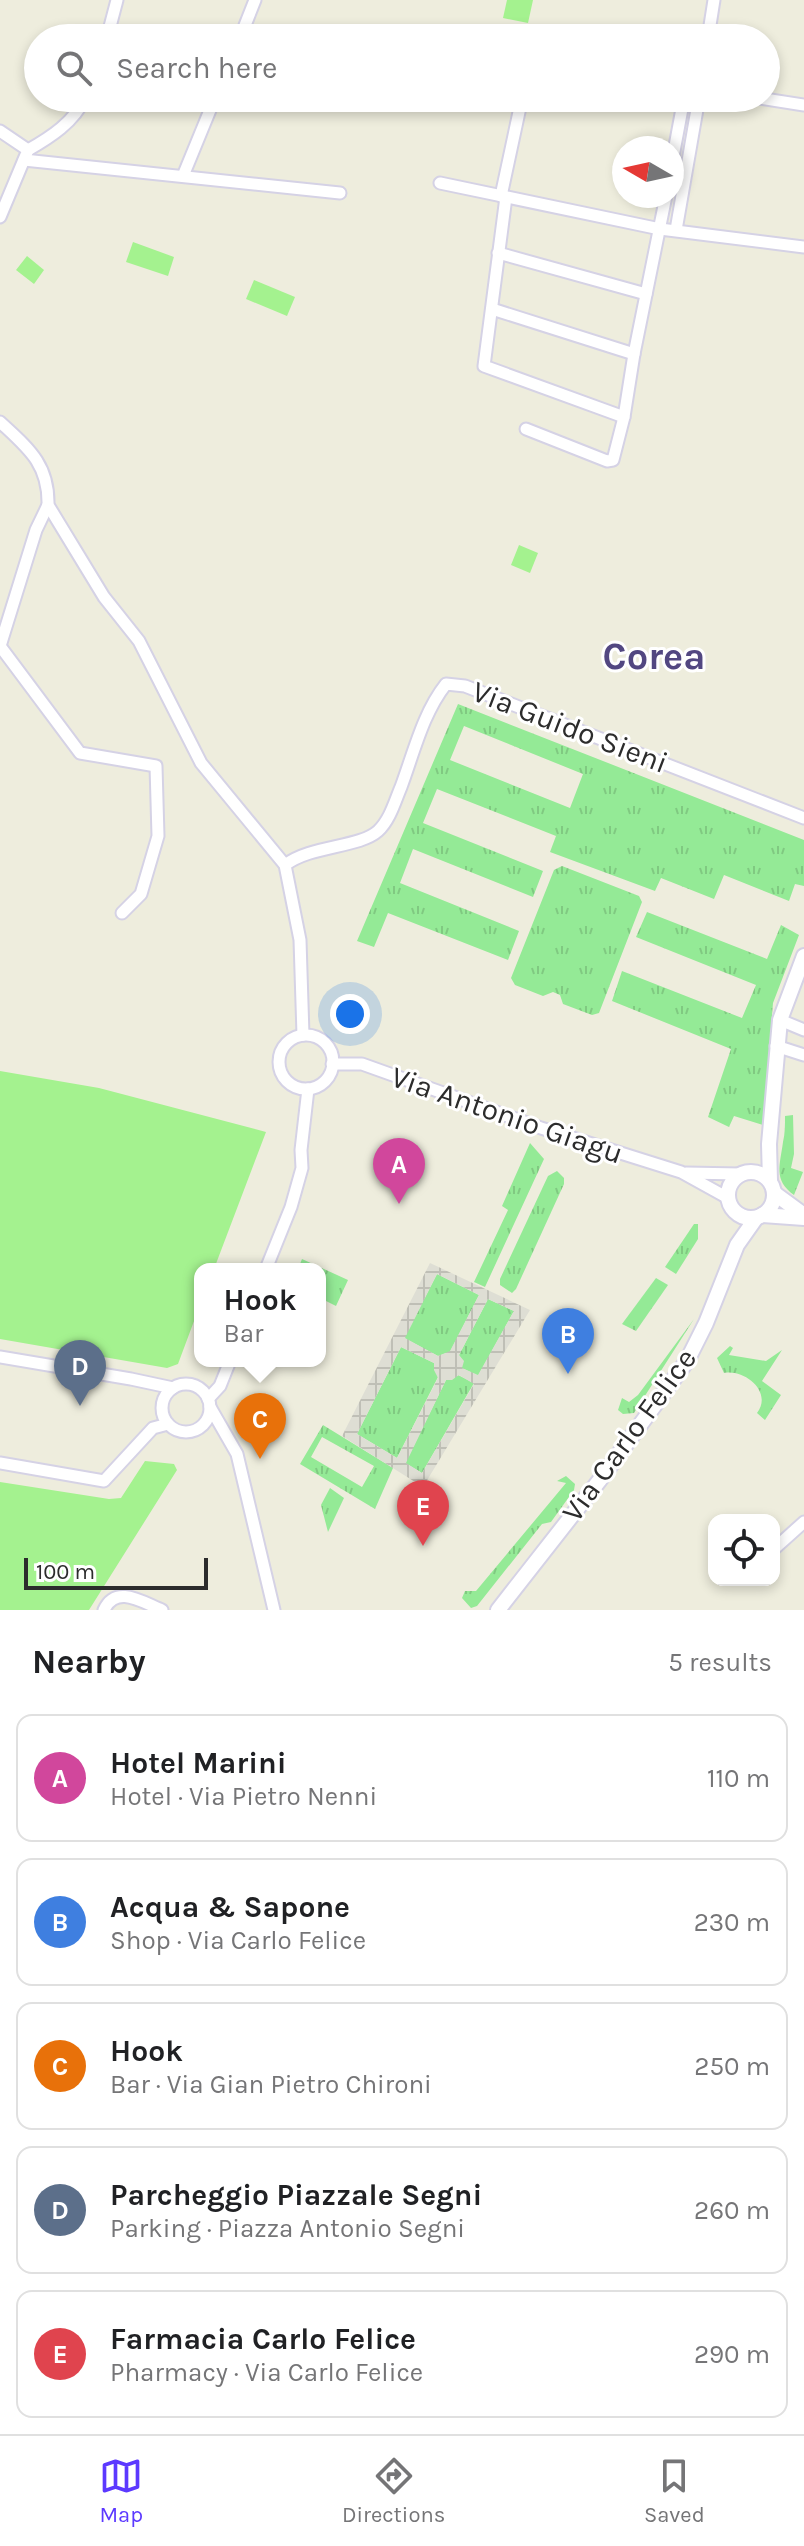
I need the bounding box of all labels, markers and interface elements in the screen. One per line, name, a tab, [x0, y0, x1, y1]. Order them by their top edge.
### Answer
search box	[24, 24, 780, 112]
icon: search	[52, 46, 96, 90]
text: Search here	[116, 50, 277, 86]
north arrow	[612, 136, 684, 208]
district label: Corea	[603, 634, 705, 679]
street label: Via Guido Sieni	[467, 673, 673, 781]
your location	[330, 994, 370, 1034]
street label: Via Antonio Giagu	[386, 1058, 628, 1172]
pin: A	[373, 1138, 425, 1204]
popup	[194, 1263, 326, 1367]
text: Hook	[224, 1282, 296, 1318]
pin: B	[542, 1308, 594, 1374]
text: Bar	[224, 1318, 263, 1349]
pin: D	[54, 1340, 106, 1406]
street label: Via Carlo Felice	[554, 1341, 704, 1529]
pin: C	[234, 1393, 286, 1459]
pin: E	[397, 1480, 449, 1546]
map controls	[708, 1514, 780, 1586]
button: locate	[708, 1514, 780, 1586]
scale bar	[24, 1554, 208, 1590]
text: 100 m	[36, 1559, 95, 1585]
text: Nearby	[32, 1642, 146, 1682]
text: 5 results	[668, 1647, 772, 1678]
text: Hotel Marini	[110, 1745, 287, 1781]
text: A	[52, 1763, 68, 1794]
text: 110 m	[707, 1763, 770, 1794]
text: Hotel · Via Pietro Nenni	[110, 1781, 377, 1812]
text: Acqua & Sapone	[110, 1889, 350, 1925]
text: B	[52, 1907, 68, 1938]
text: 230 m	[694, 1907, 770, 1938]
text: Shop · Via Carlo Felice	[110, 1925, 366, 1956]
text: Hook	[110, 2033, 183, 2069]
text: C	[52, 2051, 68, 2082]
text: 250 m	[694, 2051, 770, 2082]
text: Bar · Via Gian Pietro Chironi	[110, 2069, 432, 2100]
text: Parcheggio Piazzale Segni	[110, 2177, 482, 2213]
text: D	[51, 2195, 69, 2226]
text: 260 m	[694, 2195, 770, 2226]
text: Parking · Piazza Antonio Segni	[110, 2213, 465, 2244]
text: Farmacia Carlo Felice	[110, 2321, 416, 2357]
text: E	[52, 2339, 68, 2370]
text: 290 m	[694, 2339, 770, 2370]
text: Pharmacy · Via Carlo Felice	[110, 2357, 423, 2388]
tab: Map	[99, 2454, 143, 2528]
tab: Directions	[342, 2454, 445, 2528]
tab: Saved	[644, 2454, 705, 2528]

